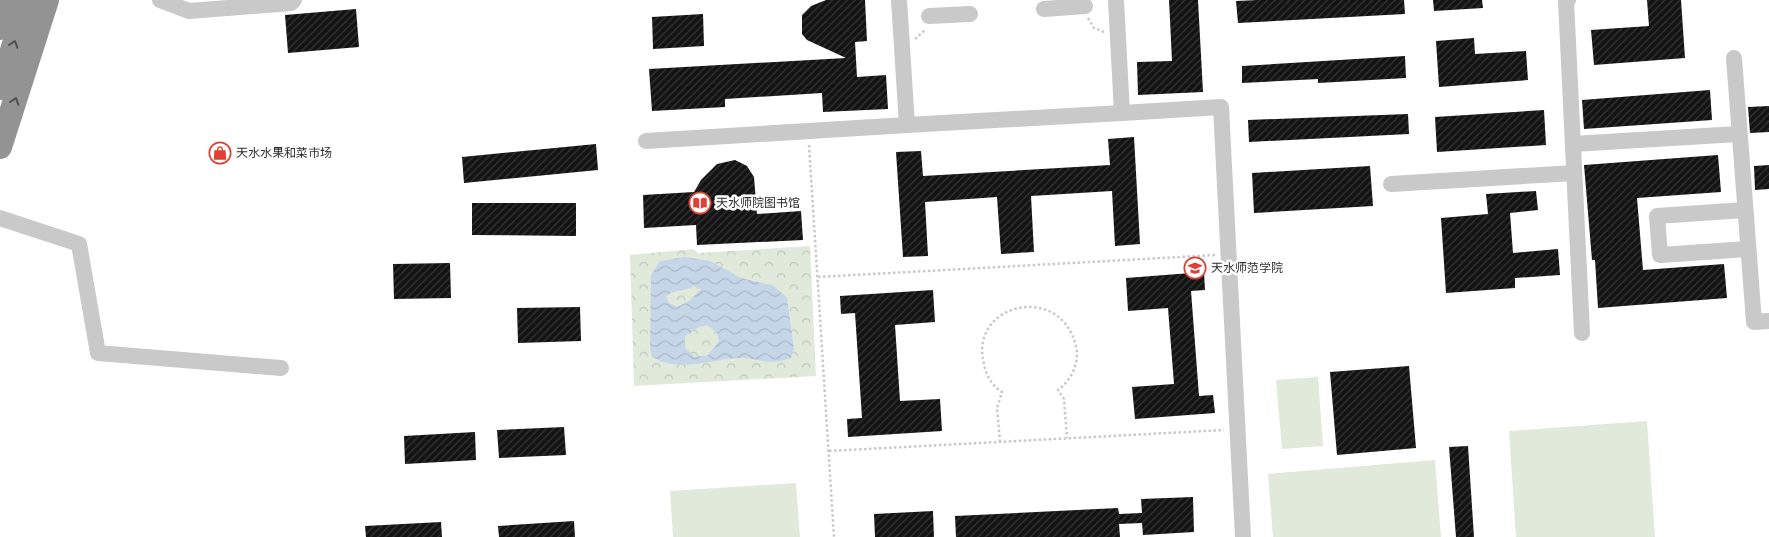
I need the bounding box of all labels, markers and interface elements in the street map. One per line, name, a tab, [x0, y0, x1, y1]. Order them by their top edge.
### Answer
one-way arrow	[8, 40, 18, 49]
one-way arrow	[9, 97, 19, 106]
shop icon: 天水水果和菜市场	[208, 141, 232, 165]
place label: 天水水果和菜市场	[236, 145, 332, 160]
library icon: 天水师院图书馆	[688, 191, 712, 215]
place label: 天水师院图书馆	[716, 195, 800, 210]
school or university icon: 天水师范学院	[1183, 256, 1207, 280]
place label: 天水师范学院	[1211, 260, 1283, 275]

